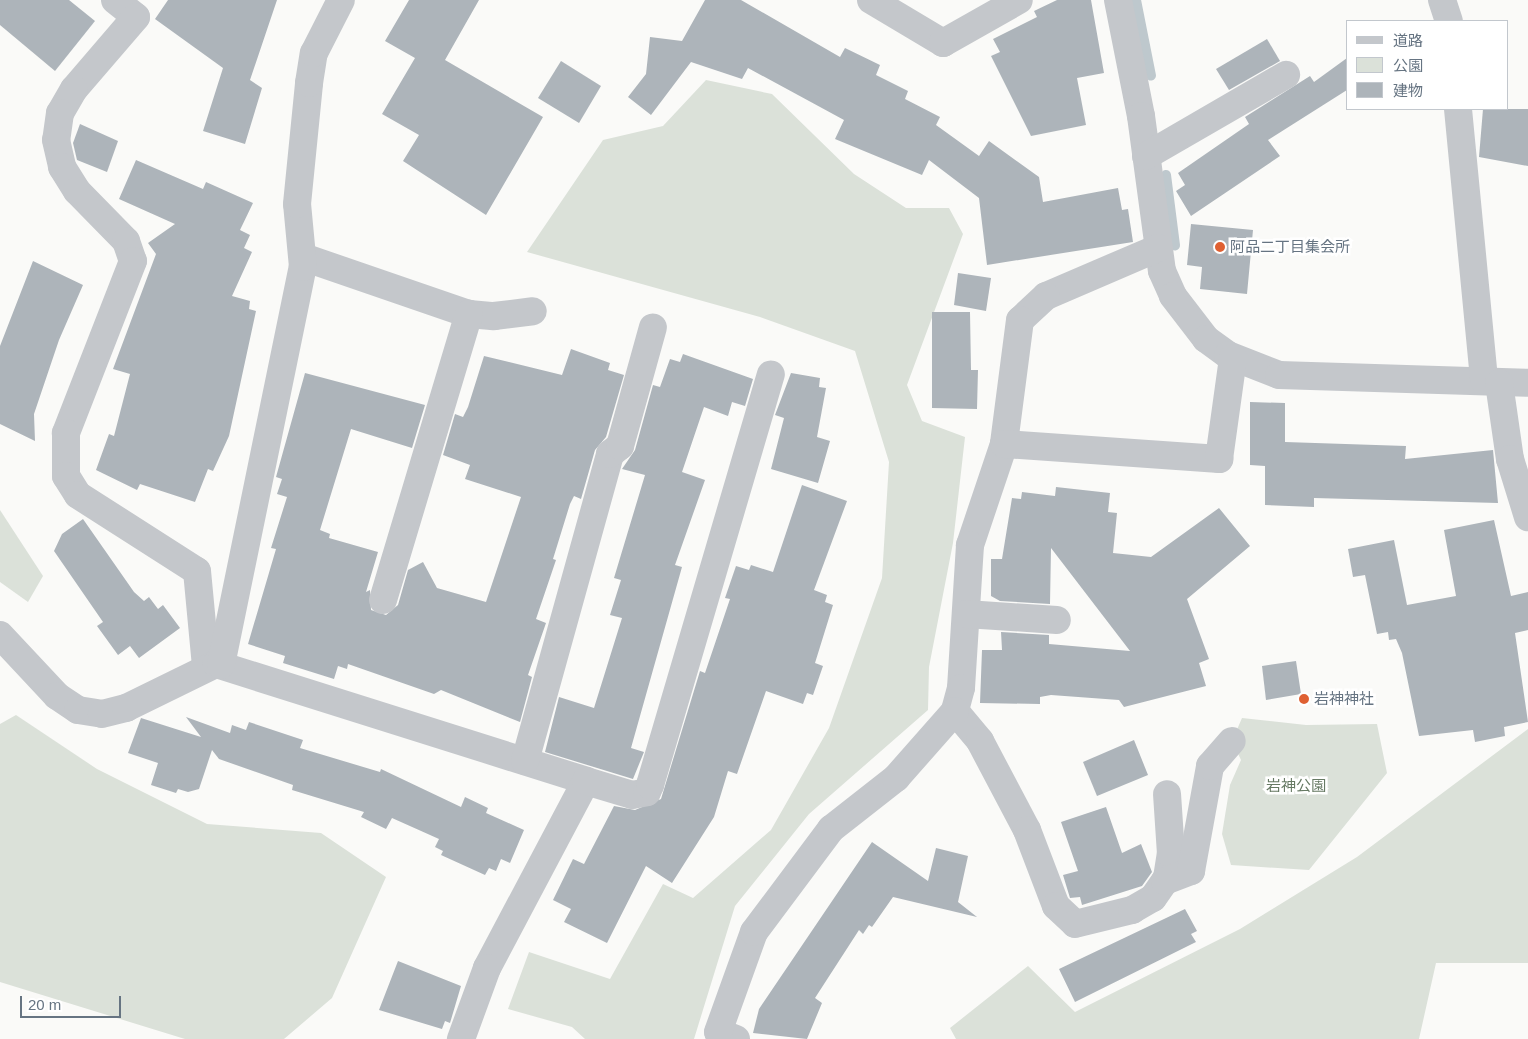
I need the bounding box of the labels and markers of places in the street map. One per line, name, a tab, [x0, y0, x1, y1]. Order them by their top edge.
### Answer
place label: 阿品二丁目集会所	[1230, 238, 1350, 256]
marker: 阿品二丁目集会所	[1214, 241, 1226, 253]
place label: 岩神神社	[1314, 690, 1374, 708]
marker: 岩神神社	[1298, 693, 1310, 705]

